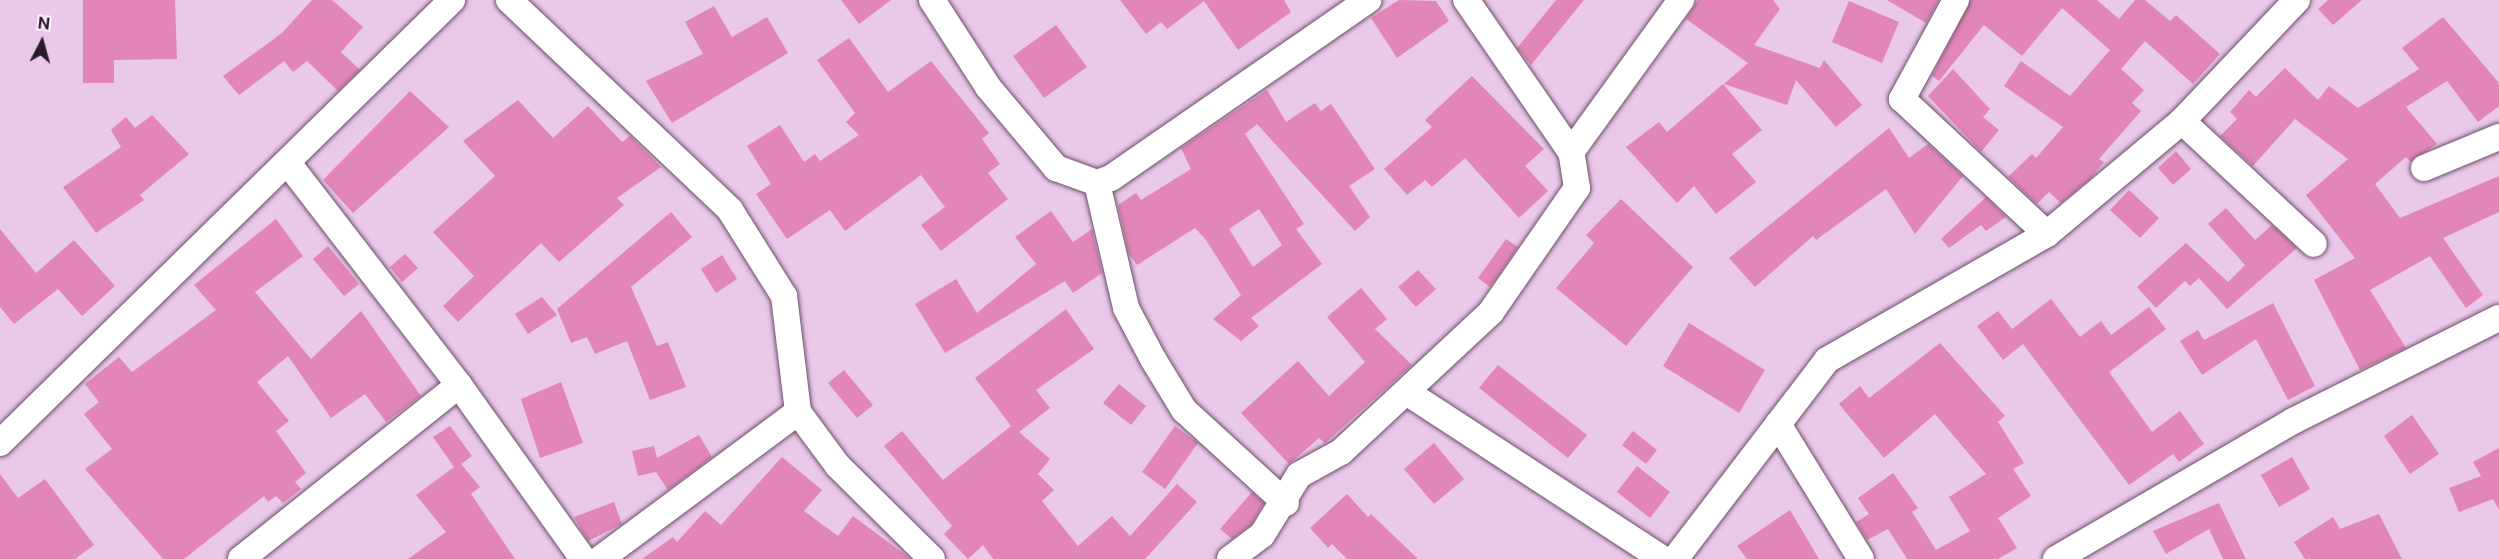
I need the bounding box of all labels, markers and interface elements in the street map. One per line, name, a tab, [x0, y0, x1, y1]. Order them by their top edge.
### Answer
north arrow	[12, 12, 72, 72]
text: N	[37, 13, 51, 34]

